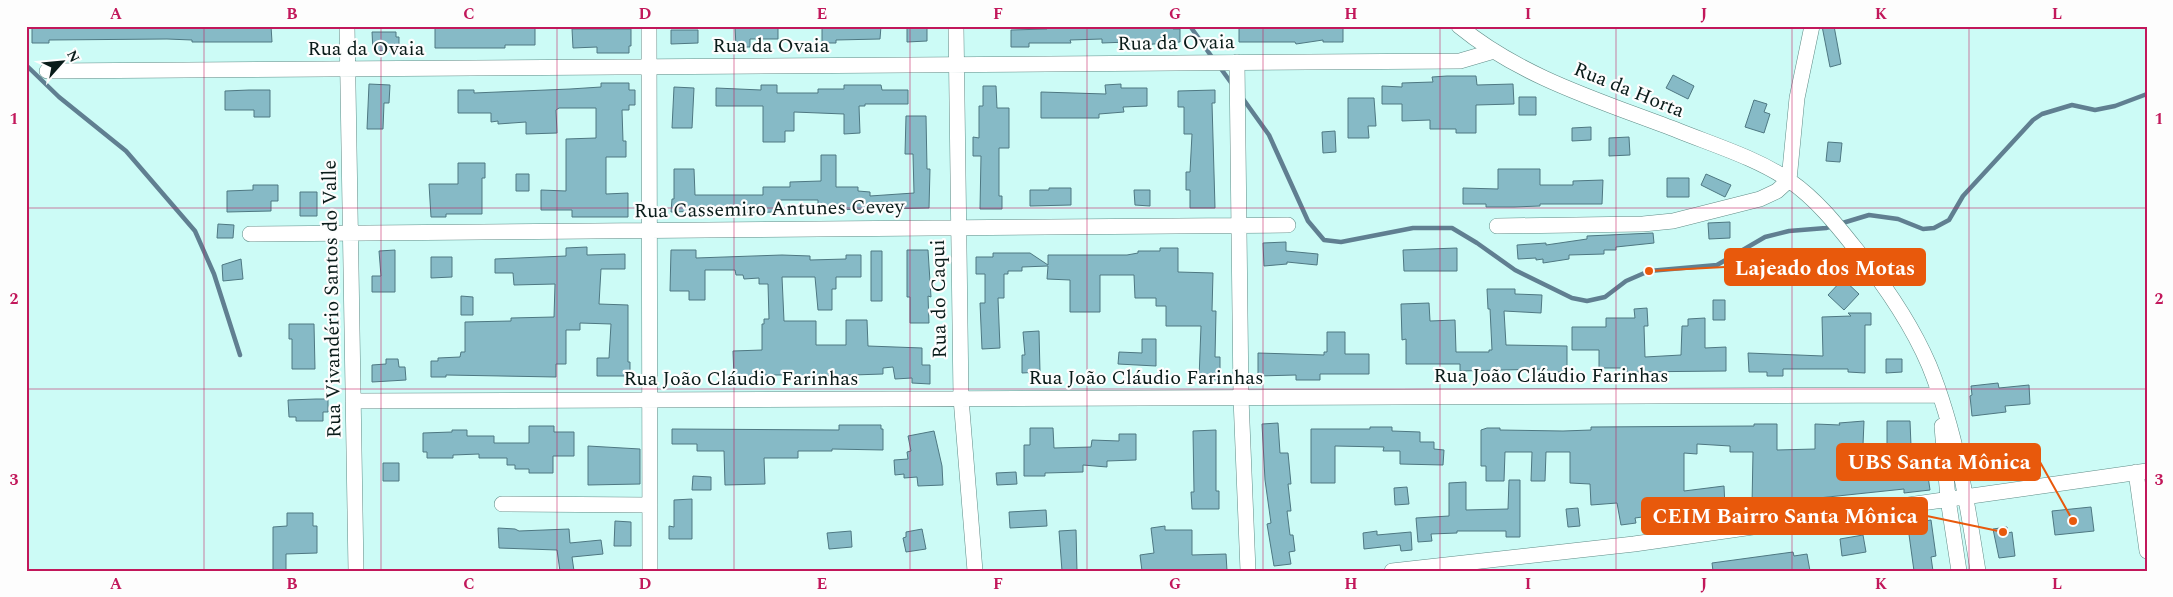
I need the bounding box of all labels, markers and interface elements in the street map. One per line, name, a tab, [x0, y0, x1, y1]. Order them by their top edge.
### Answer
text: A	[110, 2, 123, 26]
text: B	[286, 2, 298, 26]
text: C	[463, 2, 475, 26]
text: D	[639, 2, 652, 26]
text: E	[817, 2, 827, 26]
text: F	[993, 2, 1003, 26]
text: G	[1169, 2, 1181, 26]
text: H	[1344, 2, 1358, 26]
text: I	[1525, 2, 1531, 26]
text: J	[1701, 2, 1708, 26]
text: K	[1875, 2, 1888, 26]
text: L	[2052, 2, 2062, 26]
street label: Rua da Ovaia	[1117, 27, 1235, 59]
street label: Rua da Ovaia	[712, 31, 830, 61]
street label: Rua da Ovaia	[307, 34, 425, 64]
north arrow	[38, 38, 88, 88]
text: N	[61, 46, 85, 66]
street label: Rua da Horta	[1569, 54, 1689, 126]
text: 1	[10, 107, 18, 131]
text: 1	[2155, 107, 2163, 131]
street label: Rua Vivandério Santos do Valle	[315, 160, 349, 438]
street label: Rua Cassemiro Antunes Cevey	[634, 192, 906, 226]
street label: Rua do Caqui	[923, 239, 955, 359]
callout: Lajeado dos Motas	[1725, 249, 1925, 285]
text: Lajeado dos Motas	[1735, 253, 1915, 285]
text: 2	[10, 287, 19, 311]
text: 2	[2155, 287, 2164, 311]
street label: Rua João Cláudio Farinhas	[1433, 361, 1669, 391]
street label: Rua João Cláudio Farinhas	[1028, 363, 1264, 393]
street label: Rua João Cláudio Farinhas	[623, 364, 859, 394]
callout: UBS Santa Mônica	[1837, 444, 2040, 480]
text: UBS Santa Mônica	[1847, 447, 2031, 479]
text: 3	[10, 468, 19, 492]
text: 3	[2155, 468, 2164, 492]
callout: CEIM Bairro Santa Mônica	[1642, 498, 1927, 534]
text: CEIM Bairro Santa Mônica	[1653, 501, 1918, 533]
text: A	[110, 572, 123, 596]
text: B	[286, 572, 298, 596]
text: C	[463, 572, 475, 596]
text: D	[639, 572, 652, 596]
text: E	[817, 572, 827, 596]
text: F	[993, 572, 1003, 596]
text: G	[1169, 572, 1181, 596]
text: H	[1344, 572, 1358, 596]
text: I	[1525, 572, 1531, 596]
text: J	[1701, 572, 1708, 596]
text: K	[1875, 572, 1888, 596]
text: L	[2052, 572, 2062, 596]

